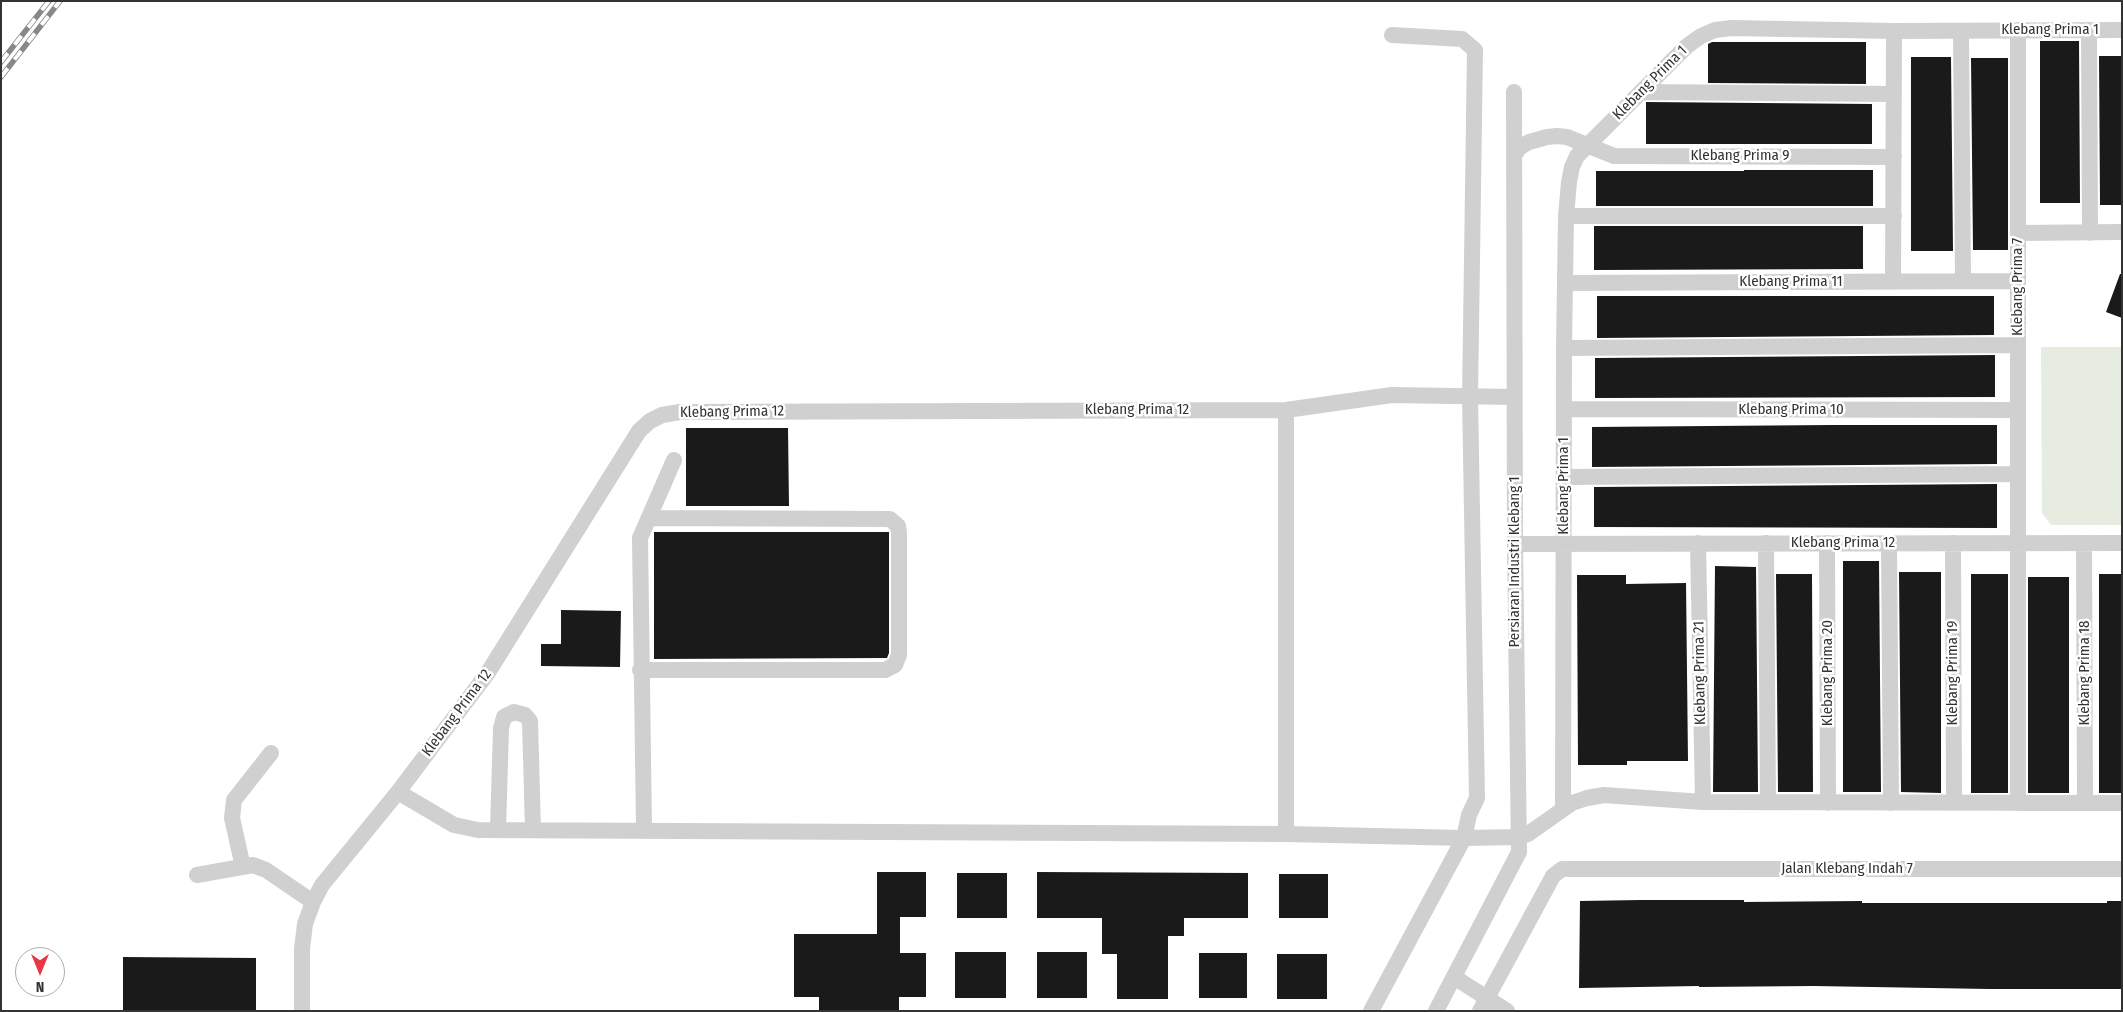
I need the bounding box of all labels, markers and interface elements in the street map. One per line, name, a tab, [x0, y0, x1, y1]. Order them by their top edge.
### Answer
street label: Klebang Prima 1	[2001, 21, 2099, 39]
street label: Klebang Prima 1	[1609, 42, 1691, 124]
street label: Klebang Prima 9	[1690, 147, 1790, 165]
street label: Klebang Prima 7	[2009, 238, 2027, 336]
street label: Klebang Prima 11	[1739, 273, 1843, 291]
street label: Klebang Prima 12	[1085, 401, 1189, 419]
street label: Klebang Prima 10	[1738, 401, 1844, 419]
street label: Klebang Prima 12	[680, 402, 784, 422]
street label: Klebang Prima 1	[1555, 437, 1573, 535]
street label: Persiaran Industri Klebang 1	[1506, 476, 1524, 648]
street label: Klebang Prima 12	[1791, 534, 1895, 552]
street label: Klebang Prima 20	[1819, 620, 1837, 726]
street label: Klebang Prima 19	[1944, 620, 1962, 726]
street label: Klebang Prima 18	[2076, 620, 2094, 726]
street label: Klebang Prima 21	[1690, 621, 1710, 725]
street label: Klebang Prima 12	[418, 666, 496, 760]
street label: Jalan Klebang Indah 7	[1781, 860, 1913, 878]
north arrow	[15, 947, 65, 997]
text: N	[36, 978, 44, 995]

